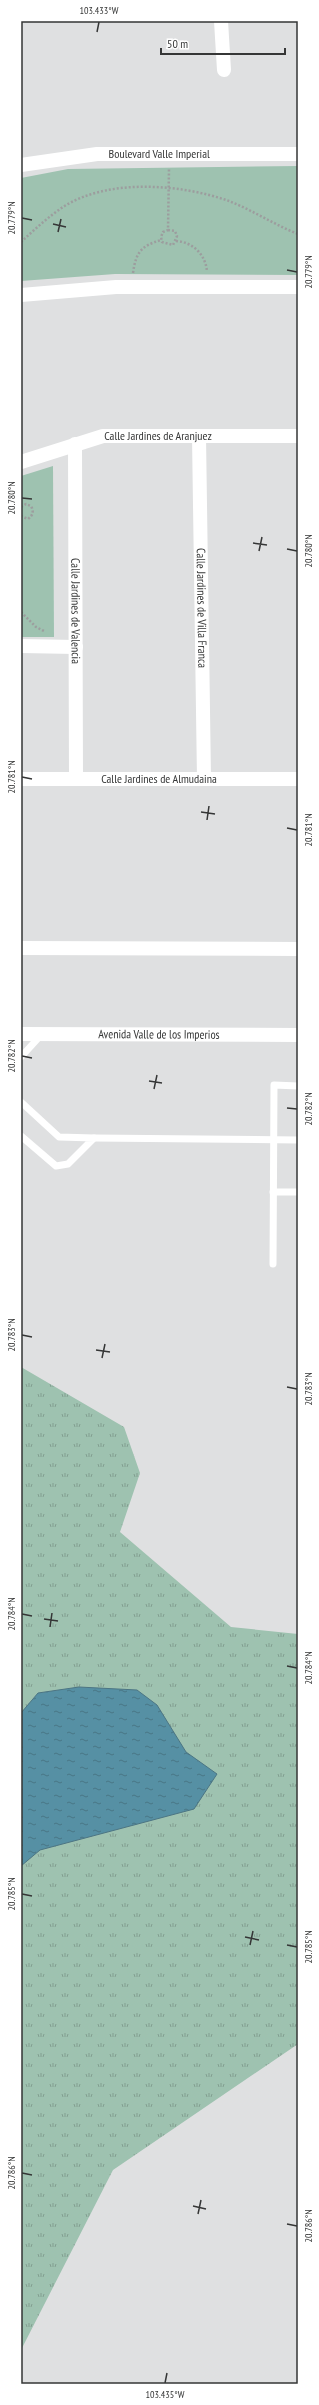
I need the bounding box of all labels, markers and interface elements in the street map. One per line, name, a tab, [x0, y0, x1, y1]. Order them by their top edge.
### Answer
text: 103.433°W	[80, 4, 119, 17]
scale bar	[161, 30, 285, 56]
text: 50 m	[167, 36, 188, 51]
street label: Boulevard Valle Imperial	[109, 146, 210, 161]
text: 20.779°N	[5, 201, 18, 235]
text: 20.779°N	[302, 255, 315, 289]
street label: Calle Jardines de Aranjuez	[104, 428, 212, 443]
text: 20.780°N	[5, 481, 18, 515]
text: 20.780°N	[302, 534, 315, 568]
street label: Calle Jardines de Villa Franca	[194, 548, 210, 668]
street label: Calle Jardines de Valencia	[68, 558, 84, 664]
text: 20.781°N	[5, 760, 18, 794]
street label: Calle Jardines de Almudaina	[101, 771, 217, 786]
text: 20.781°N	[302, 813, 315, 847]
street label: Avenida Valle de los Imperios	[98, 1026, 220, 1042]
text: 20.782°N	[5, 1039, 18, 1073]
text: 20.782°N	[302, 1092, 315, 1126]
text: 20.783°N	[5, 1318, 18, 1352]
text: 20.783°N	[302, 1372, 315, 1406]
text: 20.784°N	[5, 1597, 18, 1631]
text: 20.784°N	[302, 1651, 315, 1685]
text: 20.785°N	[5, 1877, 18, 1911]
text: 20.785°N	[302, 1930, 315, 1964]
text: 20.786°N	[5, 2156, 18, 2190]
text: 20.786°N	[302, 2209, 315, 2243]
text: 103.435°W	[146, 2388, 185, 2401]

